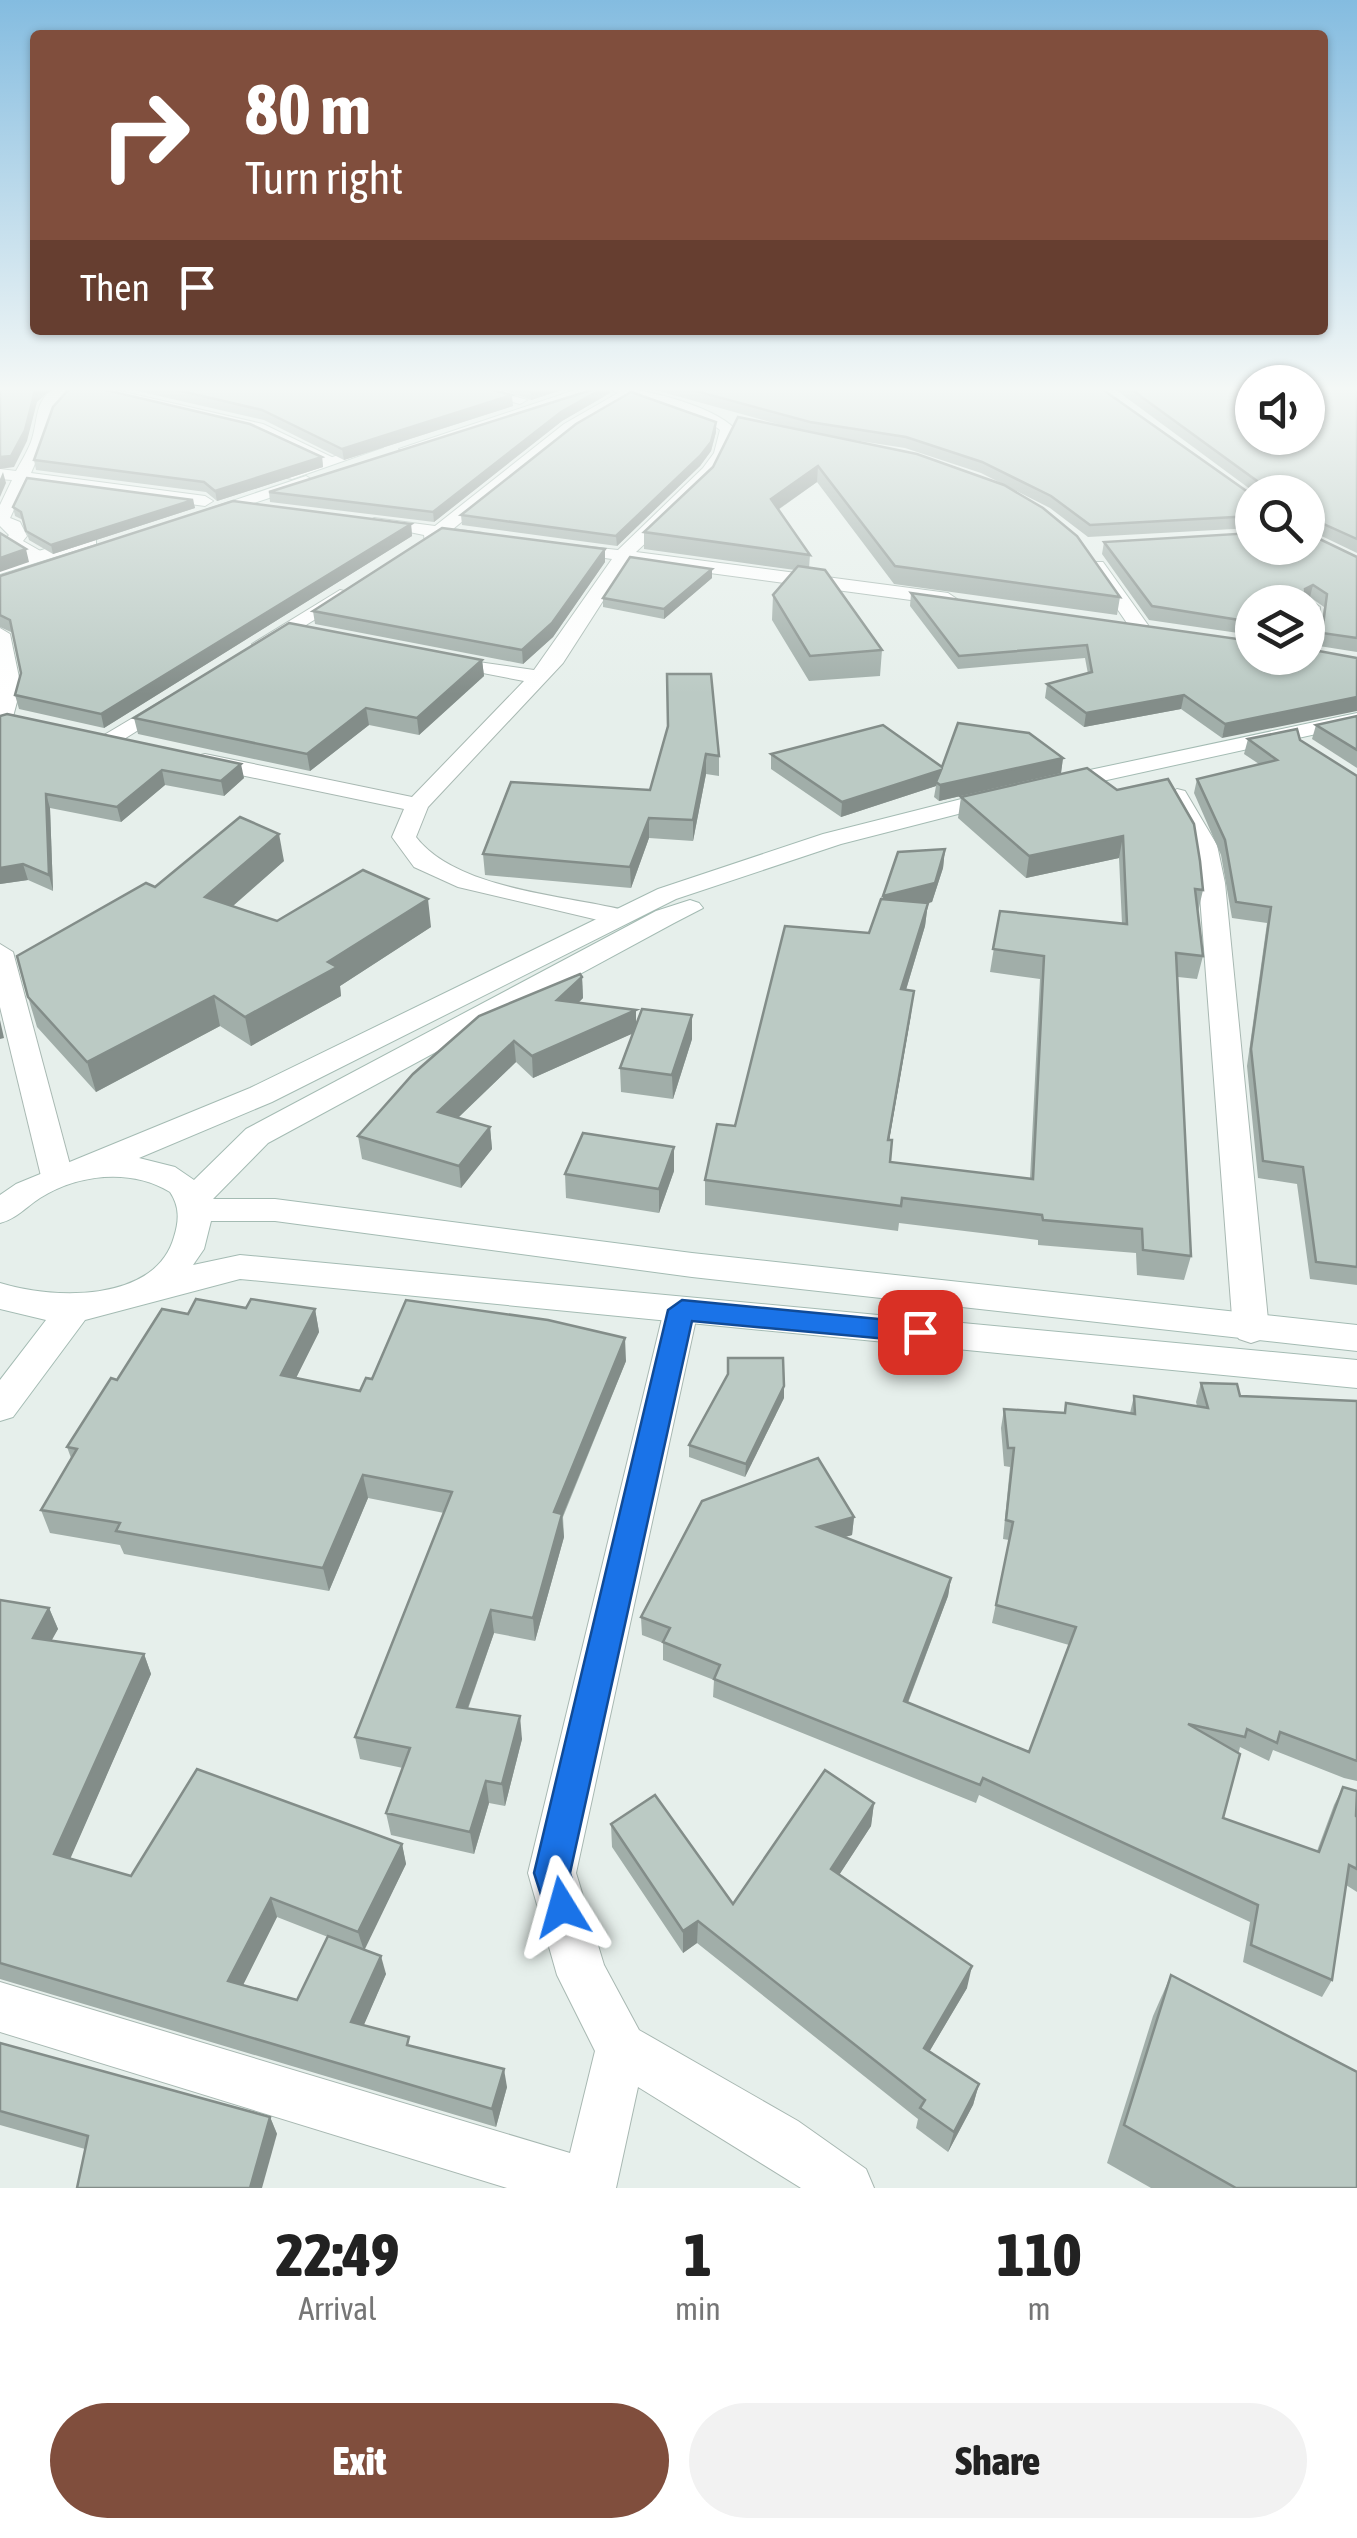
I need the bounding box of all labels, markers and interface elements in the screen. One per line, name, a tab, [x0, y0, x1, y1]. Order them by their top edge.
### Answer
text: 80 m	[245, 69, 371, 149]
icon: right	[80, 70, 210, 200]
text: Turn right	[245, 152, 403, 204]
icon: arrive	[170, 260, 225, 315]
text: Then	[80, 266, 150, 309]
map controls	[1235, 365, 1325, 675]
button: sound	[1235, 365, 1325, 455]
button: search	[1235, 475, 1325, 565]
button: layers	[1235, 585, 1325, 675]
pin	[878, 1290, 963, 1375]
icon: arrive	[893, 1305, 948, 1360]
position arrow	[510, 1855, 614, 1959]
text: 22:49	[276, 2220, 399, 2289]
text: 1	[684, 2220, 712, 2289]
text: 110	[997, 2220, 1081, 2289]
text: Arrival	[298, 2290, 377, 2327]
text: min	[675, 2290, 721, 2327]
text: m	[1027, 2290, 1050, 2327]
button: Exit	[50, 2403, 669, 2518]
button: Share	[689, 2403, 1307, 2518]

